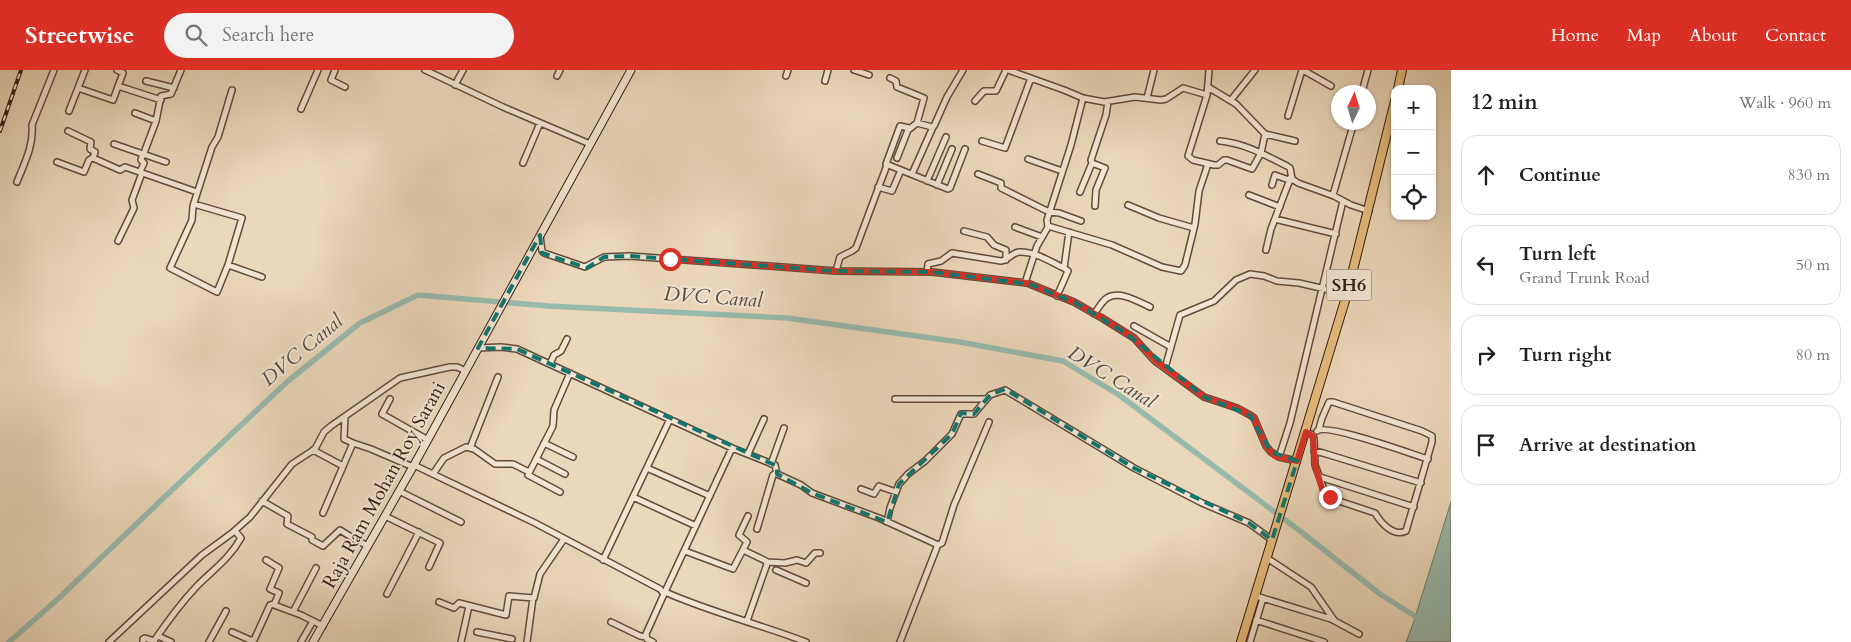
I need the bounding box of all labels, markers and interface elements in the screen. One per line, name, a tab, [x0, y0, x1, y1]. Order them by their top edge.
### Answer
search box	[164, 13, 514, 58]
text: Streetwise	[25, 19, 134, 52]
icon: search	[182, 21, 210, 49]
text: Search here	[222, 22, 314, 48]
text: Home	[1551, 23, 1599, 48]
text: Map	[1627, 23, 1661, 48]
text: About	[1689, 23, 1737, 48]
text: Contact	[1765, 23, 1826, 48]
north arrow	[1331, 85, 1376, 130]
map controls	[1391, 85, 1436, 220]
button: +	[1391, 85, 1436, 130]
text: 12 min	[1471, 88, 1538, 117]
text: Walk · 960 m	[1739, 92, 1831, 114]
button: −	[1391, 130, 1436, 175]
icon: ahead	[1472, 161, 1500, 189]
text: Continue	[1519, 162, 1601, 188]
text: 830 m	[1788, 164, 1830, 186]
button: locate	[1391, 175, 1436, 220]
text: Turn left	[1519, 241, 1596, 267]
route start	[659, 248, 682, 271]
icon: left	[1472, 251, 1500, 279]
text: 50 m	[1796, 254, 1830, 276]
text: Grand Trunk Road	[1519, 267, 1650, 289]
road number: SH6	[1326, 270, 1372, 300]
water label: DVC Canal	[663, 280, 764, 314]
water label: DVC Canal	[255, 308, 349, 392]
water label: DVC Canal	[1063, 339, 1162, 415]
icon: right	[1472, 341, 1500, 369]
text: Turn right	[1519, 342, 1611, 368]
text: 80 m	[1796, 344, 1830, 366]
street label: Raja Ram Mohan Roy Sarani	[316, 377, 452, 593]
icon: arrive	[1472, 431, 1500, 459]
text: Arrive at destination	[1519, 432, 1696, 458]
route end	[1319, 486, 1342, 509]

